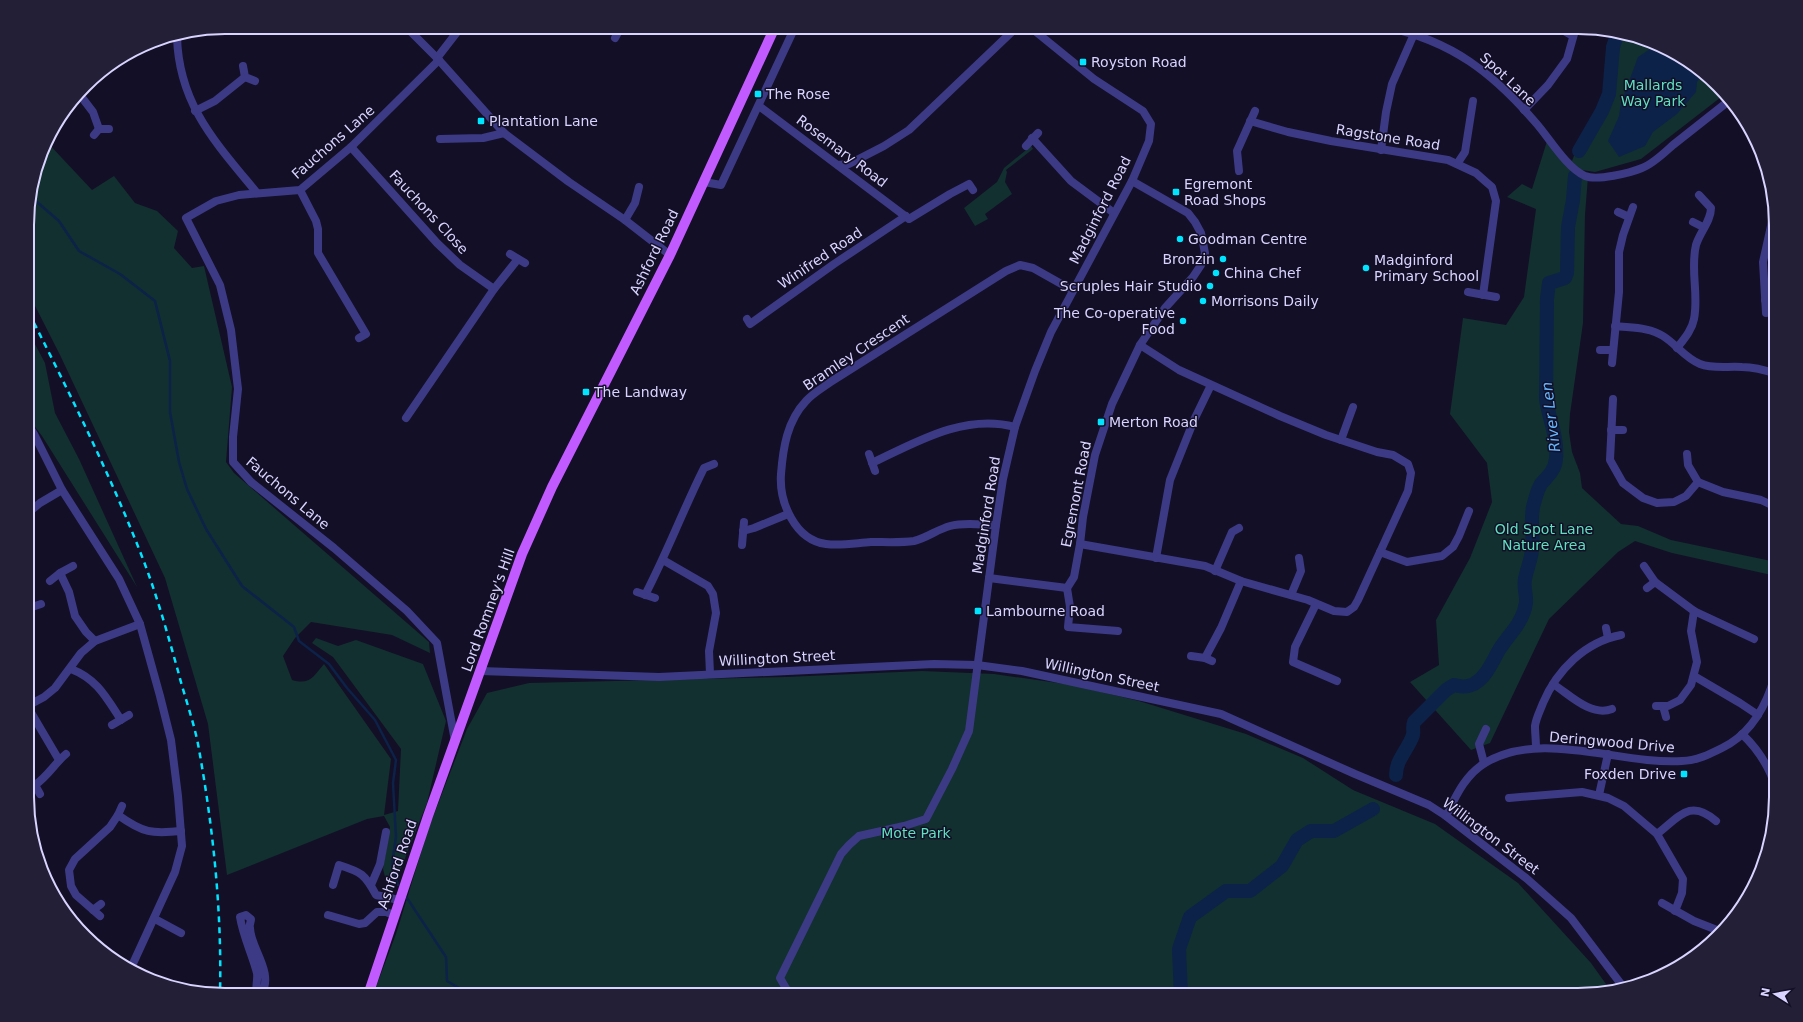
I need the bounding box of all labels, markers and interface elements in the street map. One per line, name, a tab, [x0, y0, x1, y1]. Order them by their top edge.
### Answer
street label: Spot Lane	[1477, 49, 1539, 109]
place label: Royston Road	[1091, 54, 1187, 70]
marker: Royston Road	[1078, 57, 1088, 67]
park label: Mallards Way Park	[1621, 77, 1686, 109]
place label: The Rose	[765, 86, 830, 102]
marker: The Rose	[753, 89, 763, 99]
street label: Fauchons Lane	[289, 102, 377, 182]
street label: Rosemary Road	[793, 112, 891, 190]
place label: Plantation Lane	[489, 113, 598, 129]
marker: Plantation Lane	[476, 116, 486, 126]
street label: Ragstone Road	[1335, 121, 1441, 153]
street label: Madginford Road	[1066, 153, 1134, 267]
street label: Fauchons Close	[386, 167, 472, 257]
place label: Egremont Road Shops	[1184, 176, 1266, 208]
marker: Egremont Road Shops	[1171, 187, 1181, 197]
street label: Ashford Road	[626, 207, 682, 297]
street label: Winifred Road	[775, 224, 865, 292]
place label: Goodman Centre	[1188, 231, 1307, 247]
marker: Goodman Centre	[1175, 234, 1185, 244]
place label: Bronzin	[1162, 251, 1215, 267]
place label: Madginford Primary School	[1374, 252, 1479, 284]
marker: Bronzin	[1218, 254, 1228, 264]
marker: Madginford Primary School	[1361, 263, 1371, 273]
place label: China Chef	[1224, 265, 1302, 281]
marker: China Chef	[1211, 268, 1221, 278]
place label: Scruples Hair Studio	[1060, 278, 1202, 294]
marker: Scruples Hair Studio	[1205, 281, 1215, 291]
place label: Morrisons Daily	[1211, 293, 1319, 309]
marker: Morrisons Daily	[1198, 296, 1208, 306]
place label: The Co-operative Food	[1053, 305, 1175, 337]
street label: Bramley Crescent	[800, 310, 913, 393]
marker: The Co-operative Food	[1178, 316, 1188, 326]
water label: River Len	[1538, 381, 1564, 453]
place label: The Landway	[593, 384, 687, 400]
marker: The Landway	[581, 387, 591, 397]
place label: Merton Road	[1109, 414, 1198, 430]
marker: Merton Road	[1096, 417, 1106, 427]
street label: Egremont Road	[1058, 439, 1094, 549]
street label: Fauchons Lane	[243, 453, 333, 533]
street label: Madginford Road	[969, 455, 1003, 575]
park label: Old Spot Lane Nature Area	[1495, 521, 1593, 553]
street label: Lord Romney's Hill	[458, 546, 518, 674]
place label: Lambourne Road	[986, 603, 1105, 619]
marker: Lambourne Road	[973, 606, 983, 616]
street label: Willington Street	[718, 647, 836, 669]
street label: Willington Street	[1043, 655, 1161, 695]
street label: Deringwood Drive	[1549, 729, 1675, 755]
place label: Foxden Drive	[1584, 766, 1676, 782]
marker: Foxden Drive	[1679, 769, 1689, 779]
street label: Willington Street	[1440, 794, 1543, 878]
street label: Ashford Road	[374, 817, 420, 911]
park label: Mote Park	[881, 825, 952, 841]
north arrow	[1755, 974, 1795, 1014]
text: N	[1758, 986, 1773, 998]

